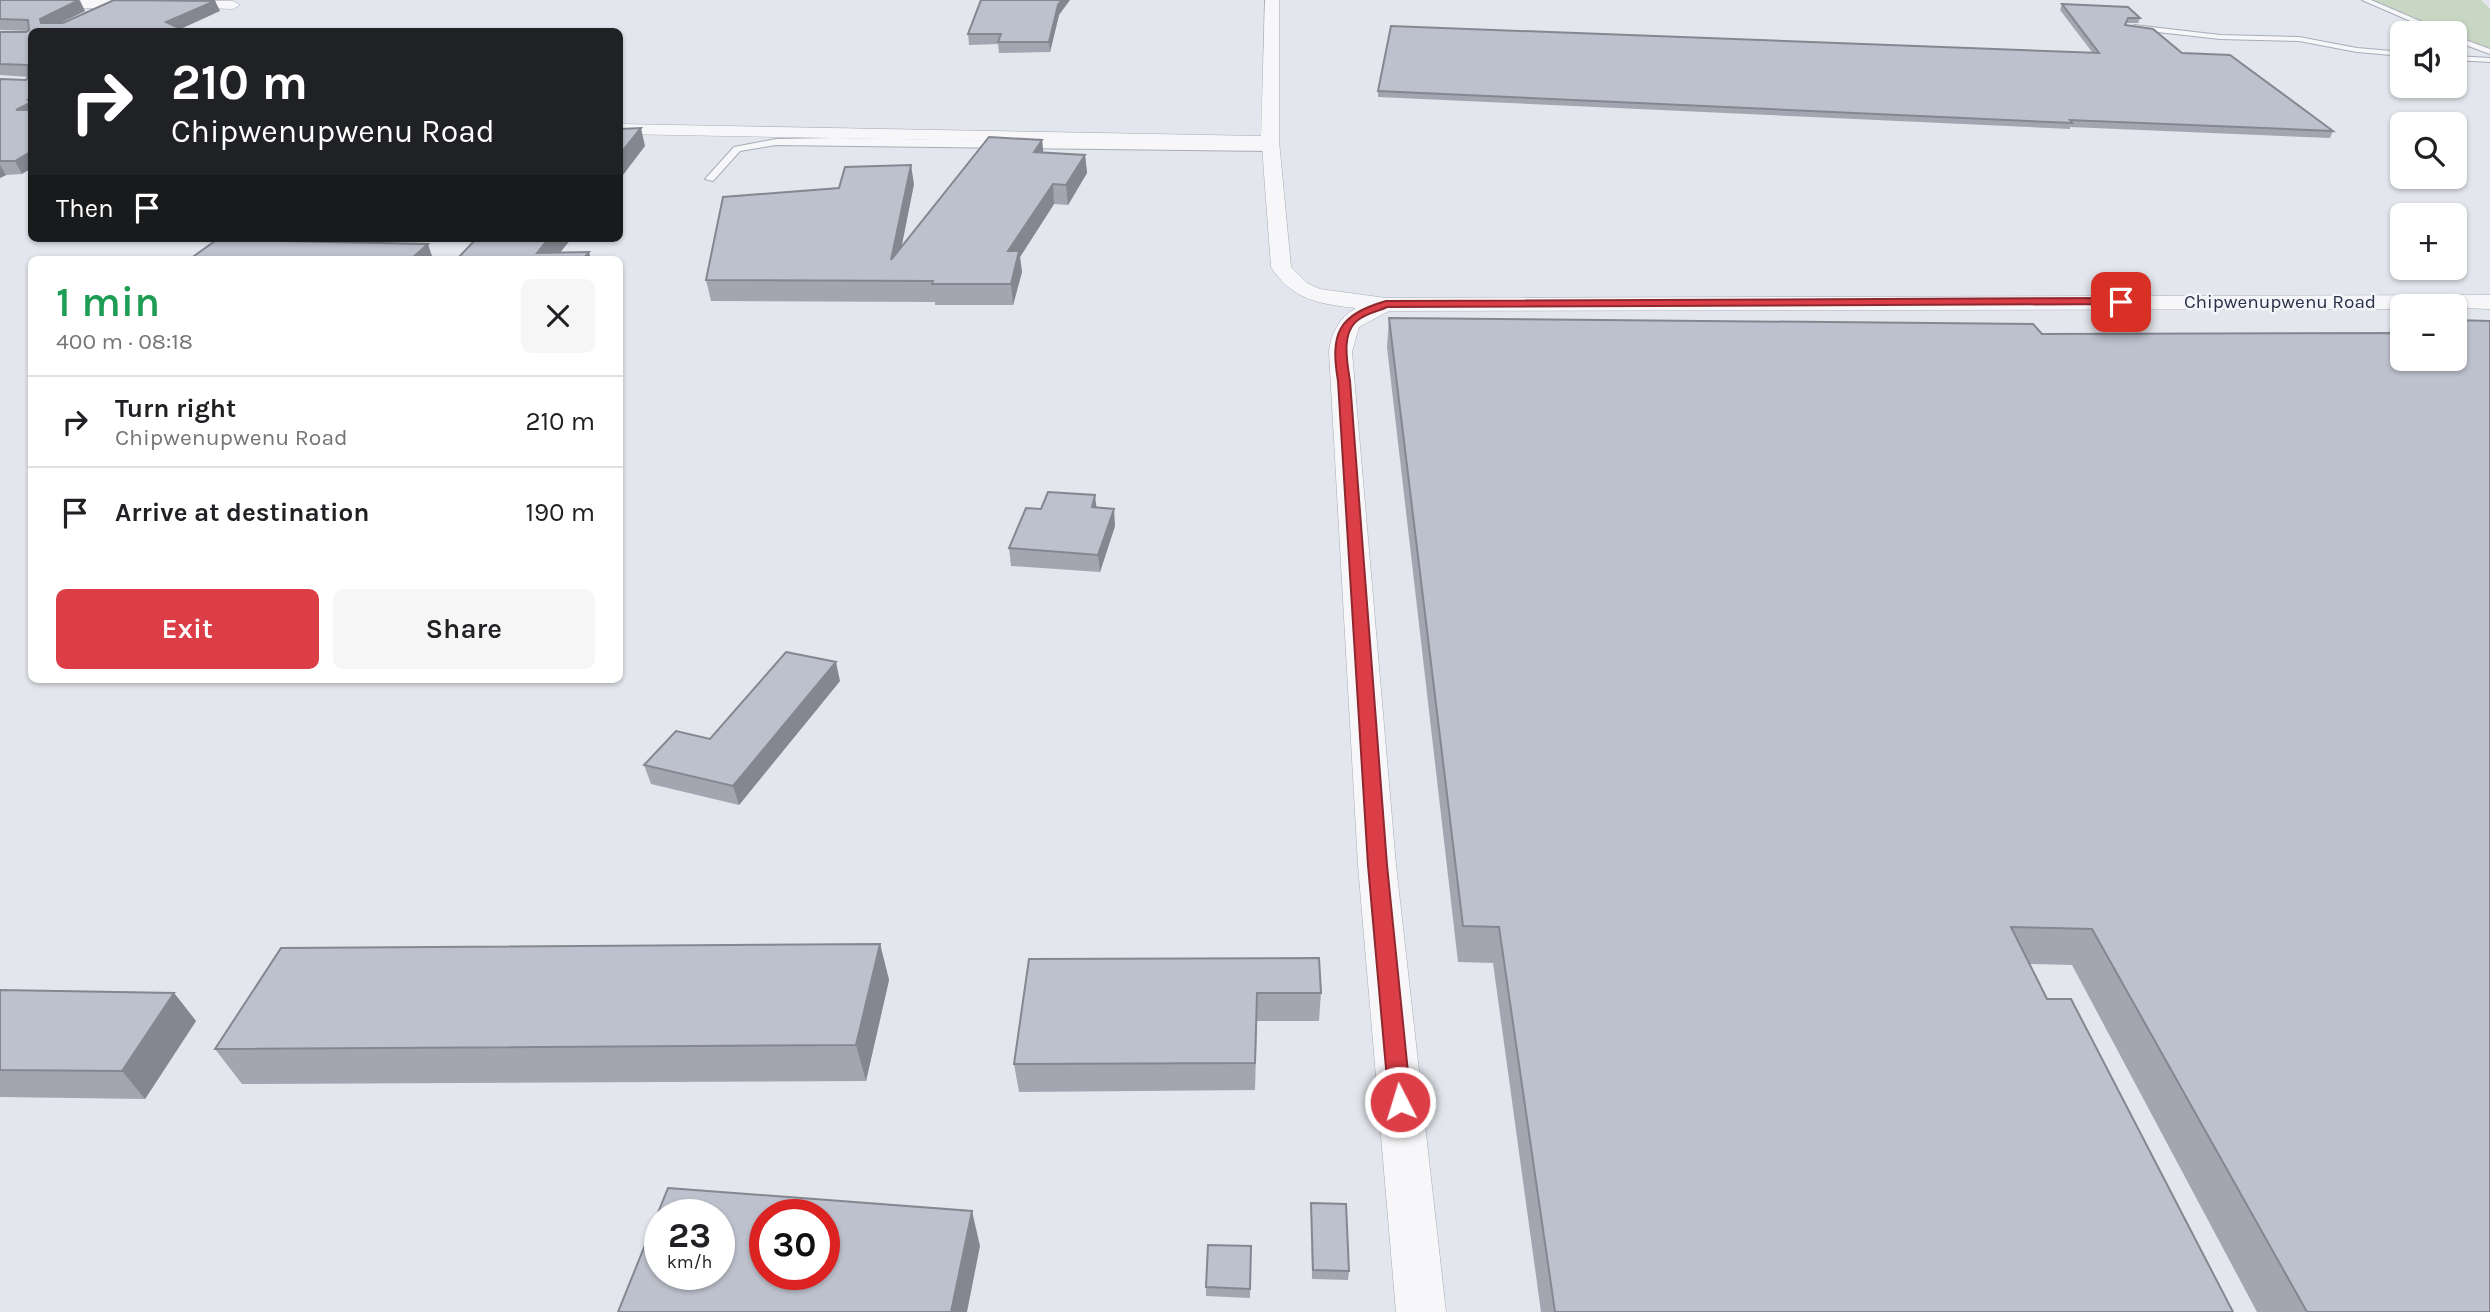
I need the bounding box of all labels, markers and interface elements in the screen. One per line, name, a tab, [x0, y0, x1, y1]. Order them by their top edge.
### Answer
map controls	[2390, 21, 2467, 371]
button: sound	[2390, 21, 2467, 98]
text: 210 m	[171, 54, 308, 111]
icon: right	[56, 56, 147, 147]
button: search	[2390, 112, 2467, 189]
text: Chipwenupwenu Road	[171, 113, 495, 150]
icon: arrive	[128, 189, 166, 227]
text: Then	[56, 193, 114, 224]
button: +	[2390, 203, 2467, 280]
pin	[2091, 272, 2151, 332]
text: 1 min	[56, 277, 160, 327]
button: close	[521, 279, 595, 353]
icon: arrive	[2102, 283, 2140, 321]
street label: Chipwenupwenu Road	[2184, 291, 2376, 313]
button: −	[2390, 294, 2467, 371]
text: 400 m · 08:18	[56, 328, 193, 355]
text: Turn right	[115, 393, 236, 424]
icon: right	[56, 403, 94, 441]
text: 210 m	[525, 406, 595, 437]
text: Chipwenupwenu Road	[115, 424, 348, 451]
icon: arrive	[56, 494, 94, 532]
text: Arrive at destination	[115, 497, 369, 528]
text: 190 m	[525, 497, 595, 528]
button: Exit	[56, 589, 319, 669]
button: Share	[333, 589, 595, 669]
position arrow	[1363, 1065, 1437, 1139]
speed limit sign: 30	[749, 1199, 840, 1290]
text: 23	[668, 1215, 711, 1256]
text: km/h	[667, 1251, 712, 1273]

